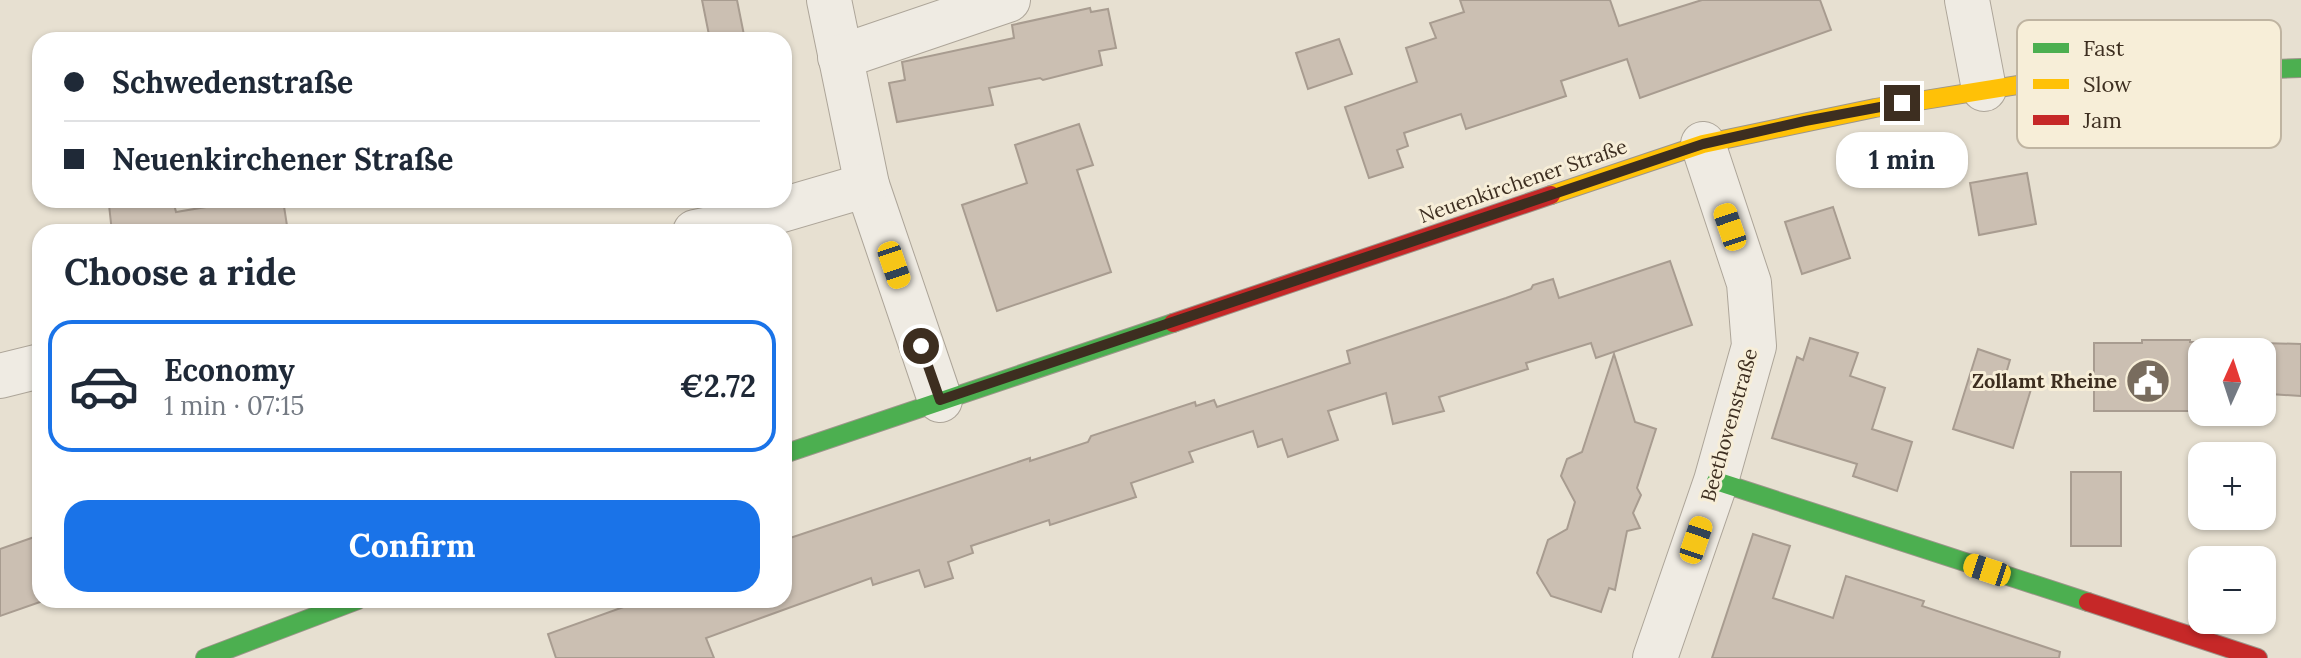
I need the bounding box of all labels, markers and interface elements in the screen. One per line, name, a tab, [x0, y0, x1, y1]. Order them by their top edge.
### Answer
legend	[2017, 20, 2281, 148]
text: Fast	[2083, 34, 2125, 62]
text: Schwedenstraße	[112, 63, 353, 101]
text: Slow	[2083, 70, 2132, 98]
route end	[1884, 85, 1920, 121]
text: Jam	[2082, 106, 2122, 134]
callout: 1 min	[1836, 131, 1968, 187]
street label: Neuenkirchener Straße	[1416, 133, 1630, 228]
text: Neuenkirchener Straße	[112, 140, 453, 178]
text: 1 min	[1869, 143, 1935, 176]
car	[1711, 200, 1749, 254]
car	[875, 238, 913, 292]
text: Choose a ride	[64, 249, 296, 295]
route start	[903, 328, 939, 364]
north arrow	[2188, 338, 2276, 426]
map controls	[2188, 338, 2276, 634]
street label: Beethovenstraße	[1695, 345, 1762, 504]
icon: car	[68, 350, 140, 422]
text: Economy	[164, 351, 295, 389]
public building icon: Zollamt Rheine	[2124, 357, 2172, 405]
text: €2.72	[680, 367, 756, 405]
place label: Zollamt Rheine	[1972, 368, 2117, 393]
text: 1 min · 07:15	[164, 389, 305, 422]
button: +	[2188, 442, 2276, 530]
button: Confirm	[64, 500, 760, 592]
car	[1677, 513, 1715, 567]
button: −	[2188, 546, 2276, 634]
car	[1960, 551, 2014, 589]

